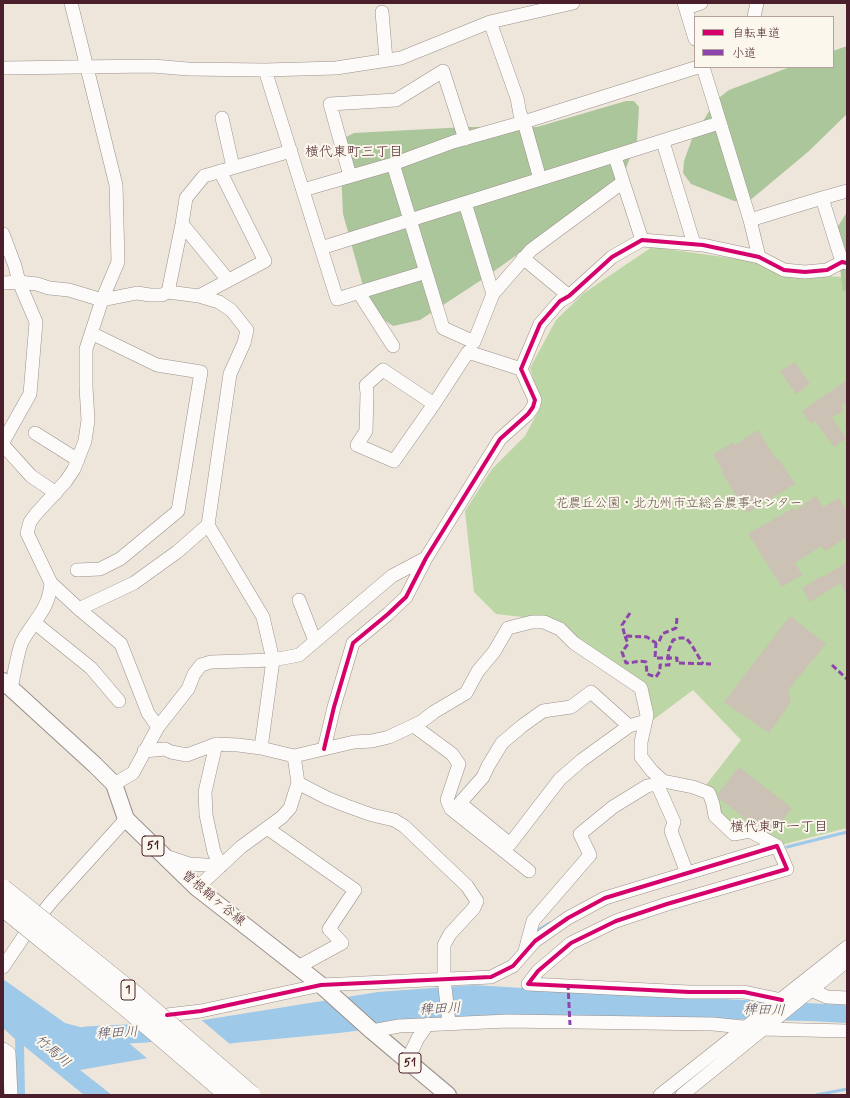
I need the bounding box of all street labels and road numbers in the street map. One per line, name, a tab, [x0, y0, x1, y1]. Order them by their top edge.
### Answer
road number: 51	[142, 836, 164, 856]
street label: 曽根鞘ヶ谷線	[178, 868, 248, 930]
road number: 1	[121, 980, 135, 1000]
road number: 51	[399, 1053, 421, 1073]

